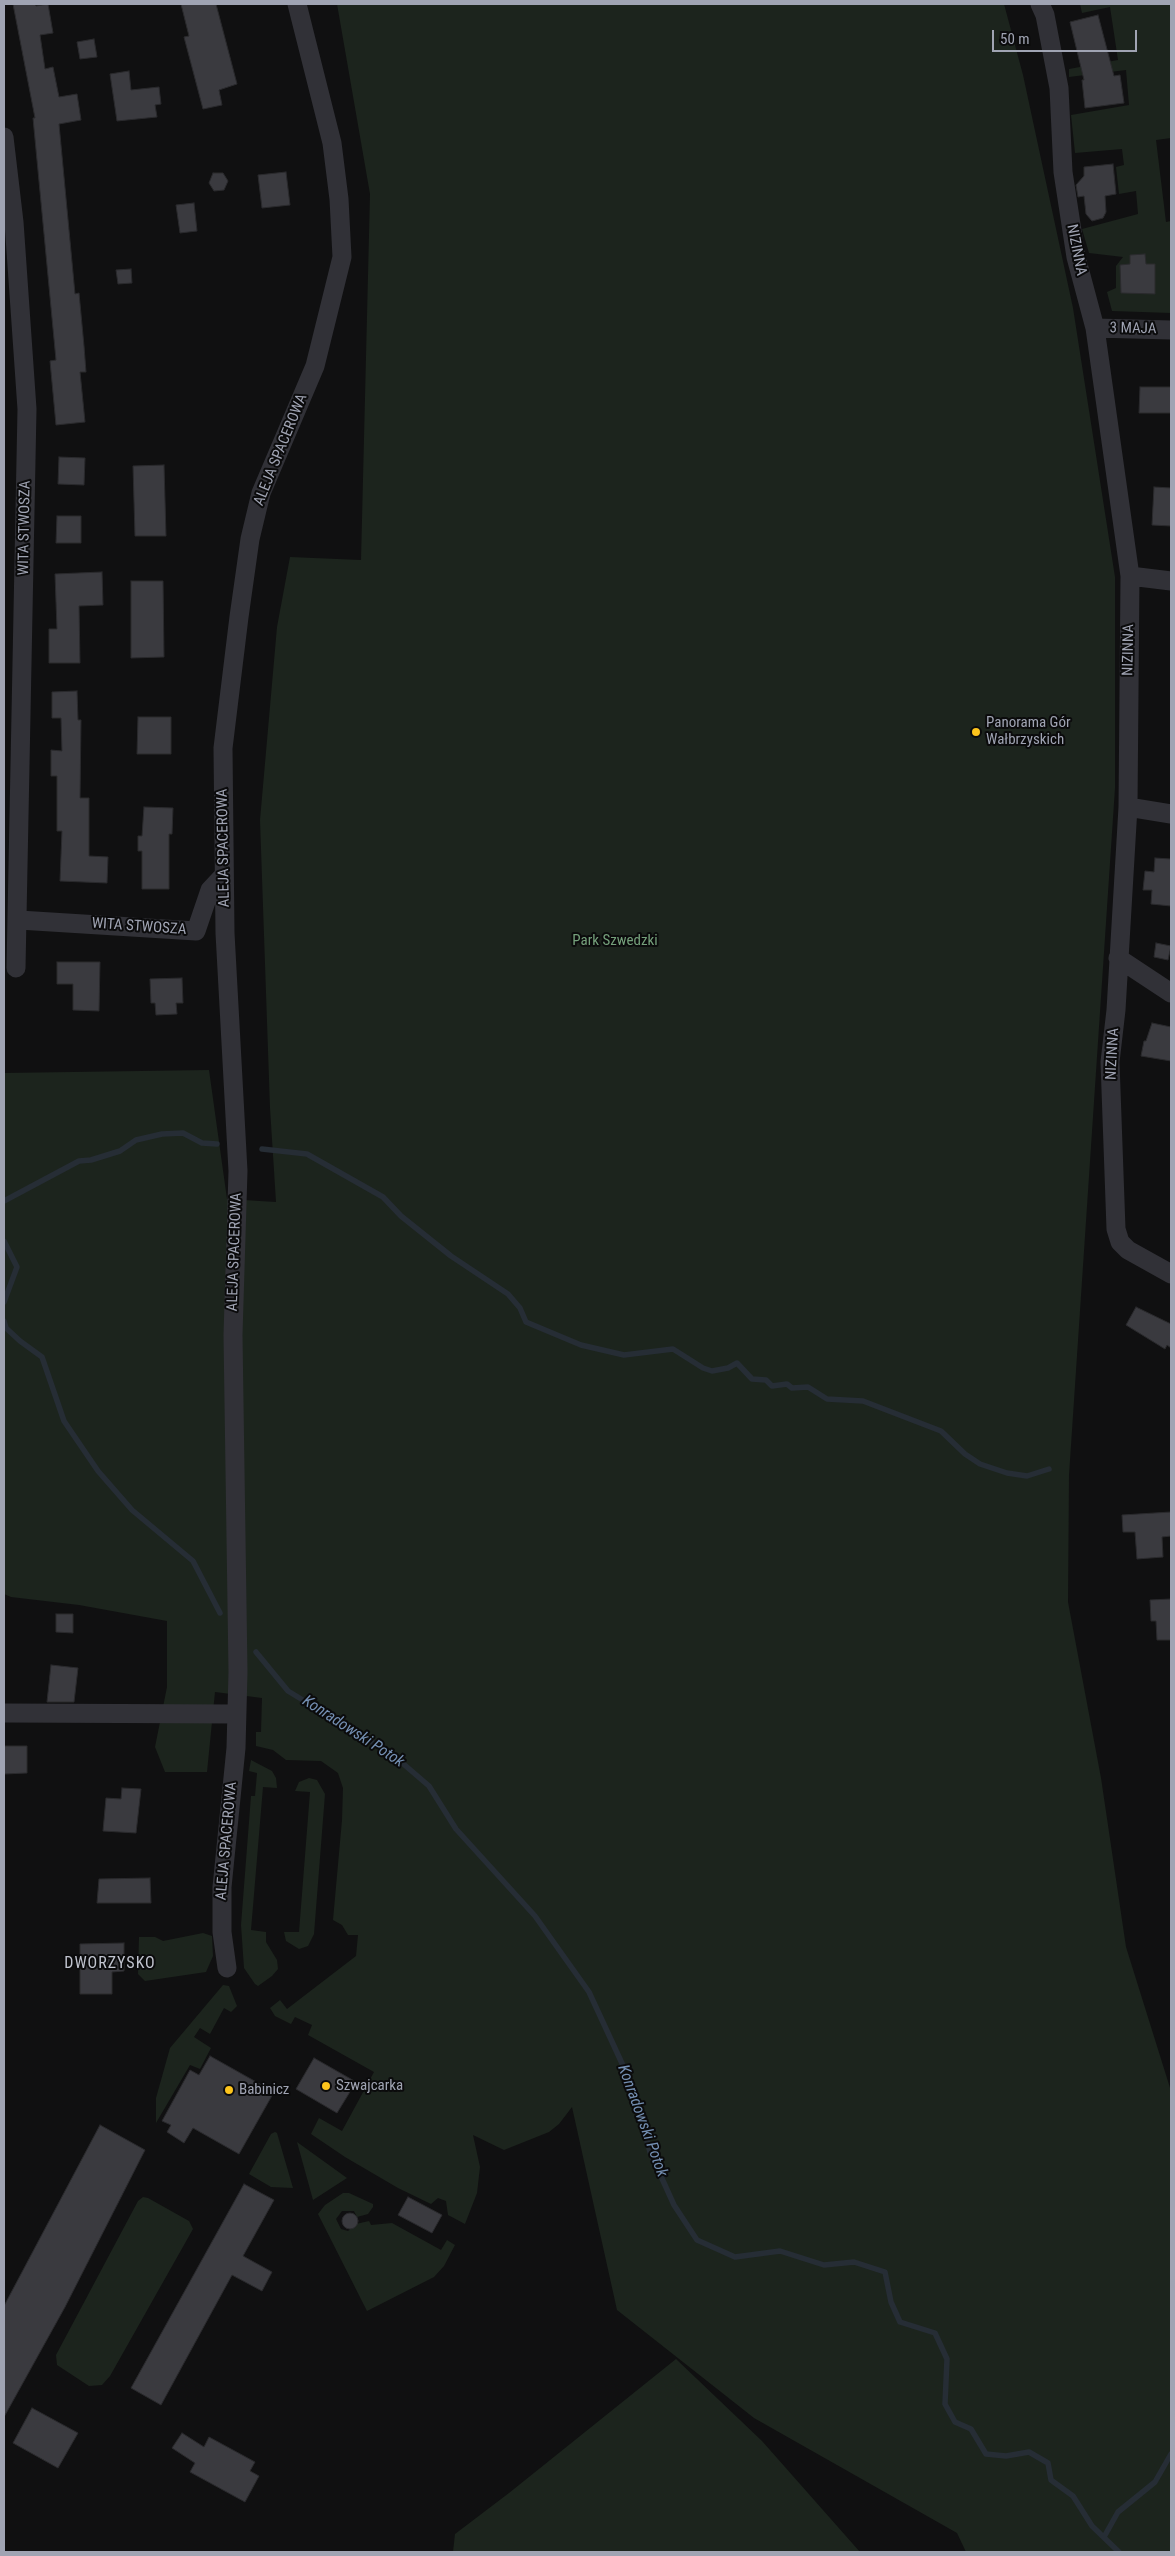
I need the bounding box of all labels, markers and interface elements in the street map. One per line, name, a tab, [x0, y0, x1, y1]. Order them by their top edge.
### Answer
scale bar	[995, 20, 1140, 52]
text: 50 m	[1000, 30, 1030, 48]
street label: NIZINNA	[1062, 223, 1090, 277]
street label: 3 MAJA	[1109, 320, 1157, 338]
street label: ALEJA SPACEROWA	[250, 392, 312, 508]
street label: WITA STWOSZA	[15, 480, 35, 576]
street label: NIZINNA	[1120, 624, 1138, 676]
place label: Panorama Gór Wałbrzyskich	[986, 714, 1071, 749]
marker: Panorama Gór Wałbrzyskich	[970, 726, 982, 738]
street label: ALEJA SPACEROWA	[214, 788, 234, 908]
street label: WITA STWOSZA	[91, 915, 187, 939]
park label: Park Szwedzki	[572, 932, 658, 950]
street label: NIZINNA	[1103, 1028, 1123, 1080]
street label: ALEJA SPACEROWA	[224, 1192, 246, 1312]
water label: Konradowski Potok	[298, 1692, 408, 1772]
street label: ALEJA SPACEROWA	[213, 1781, 241, 1901]
district label: DWORZYSKO	[63, 1954, 157, 1974]
water label: Konradowski Potok	[613, 2062, 671, 2180]
place label: Szwajcarka	[336, 2077, 403, 2095]
marker: Szwajcarka	[320, 2080, 332, 2092]
place label: Babinicz	[239, 2081, 289, 2099]
marker: Babinicz	[223, 2084, 235, 2096]

